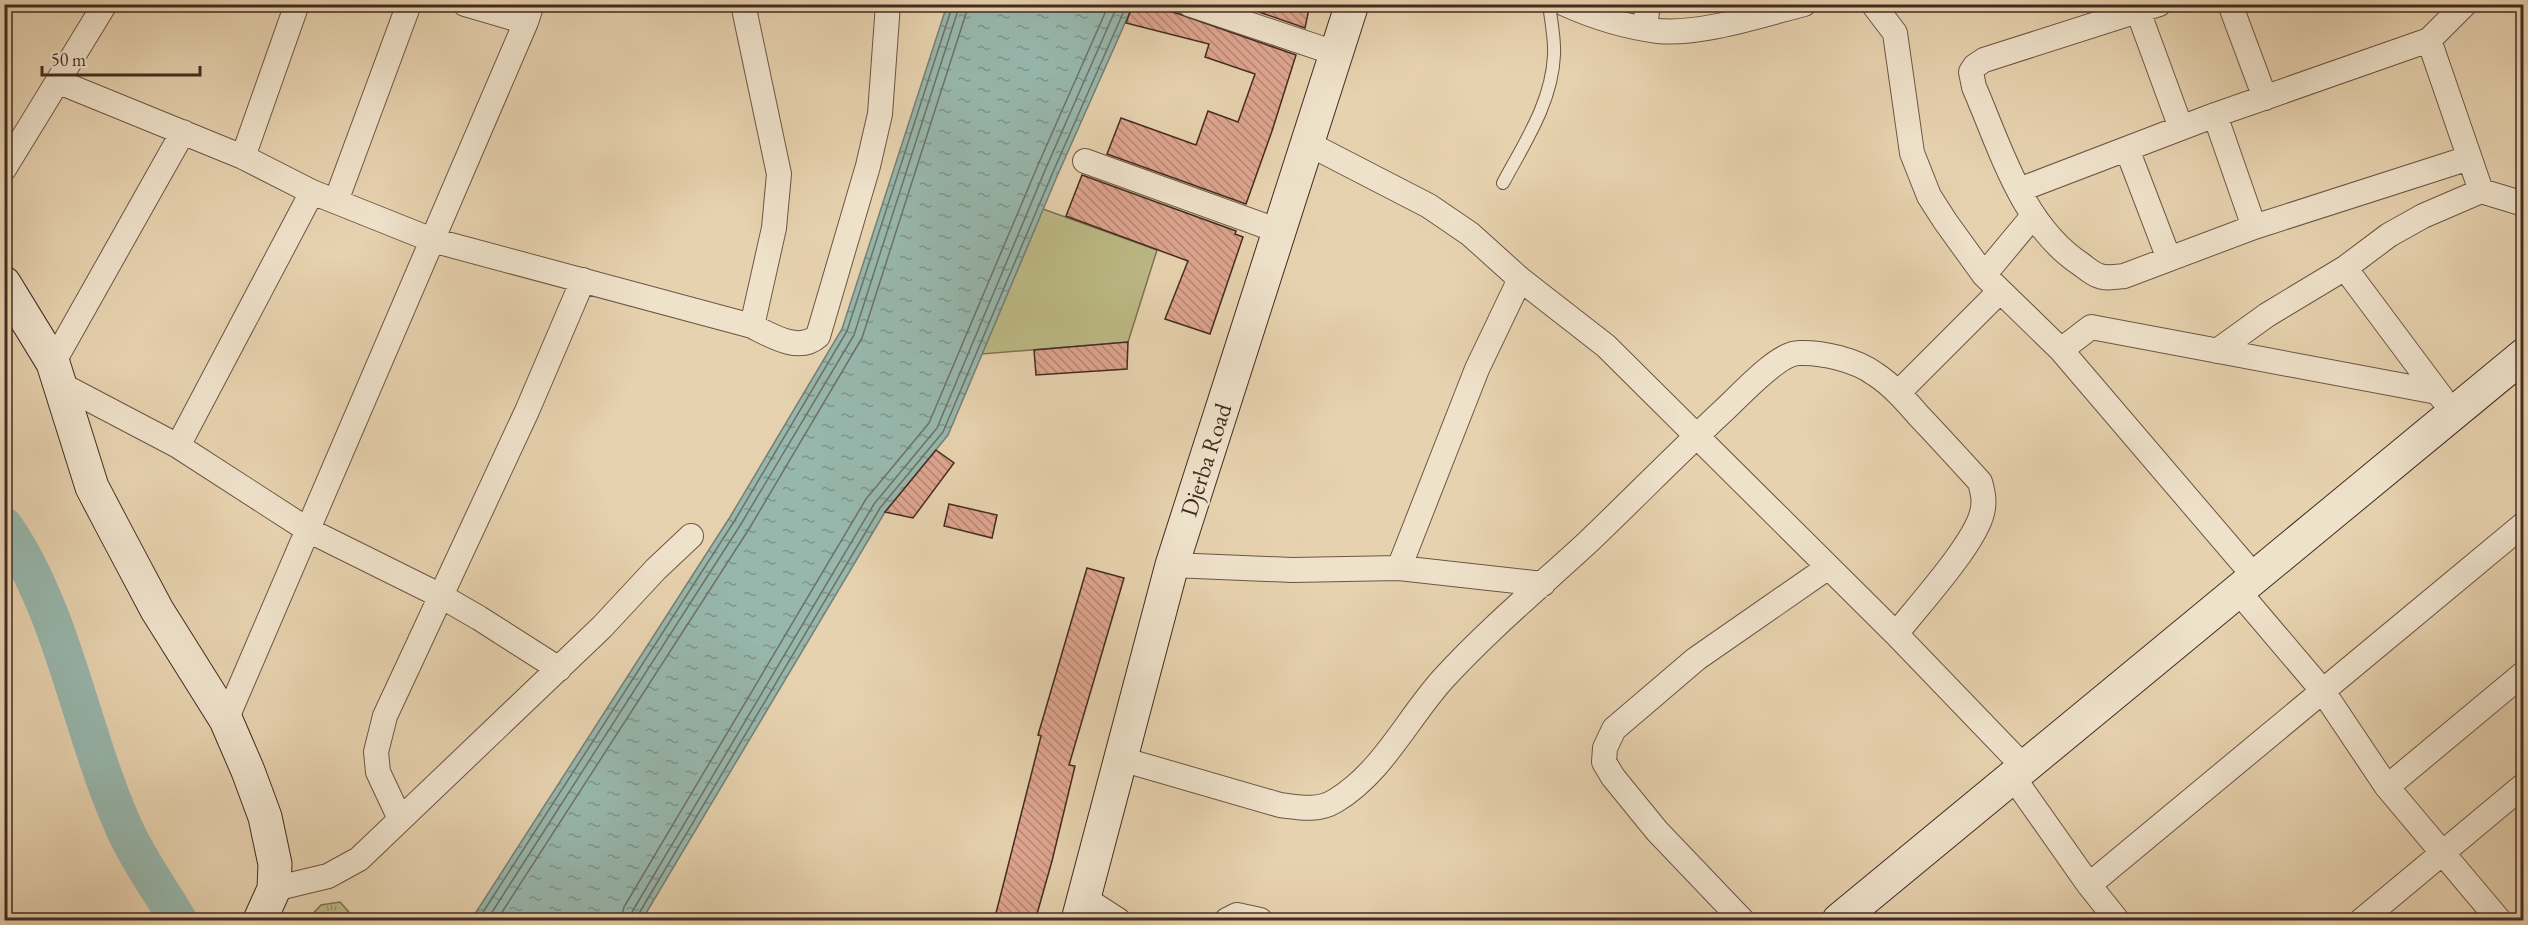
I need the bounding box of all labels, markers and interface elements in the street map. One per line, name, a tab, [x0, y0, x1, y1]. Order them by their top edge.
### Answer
scale bar	[42, 39, 200, 77]
text: 50 m	[51, 48, 86, 71]
street label: Djerba Road	[1173, 398, 1239, 520]

